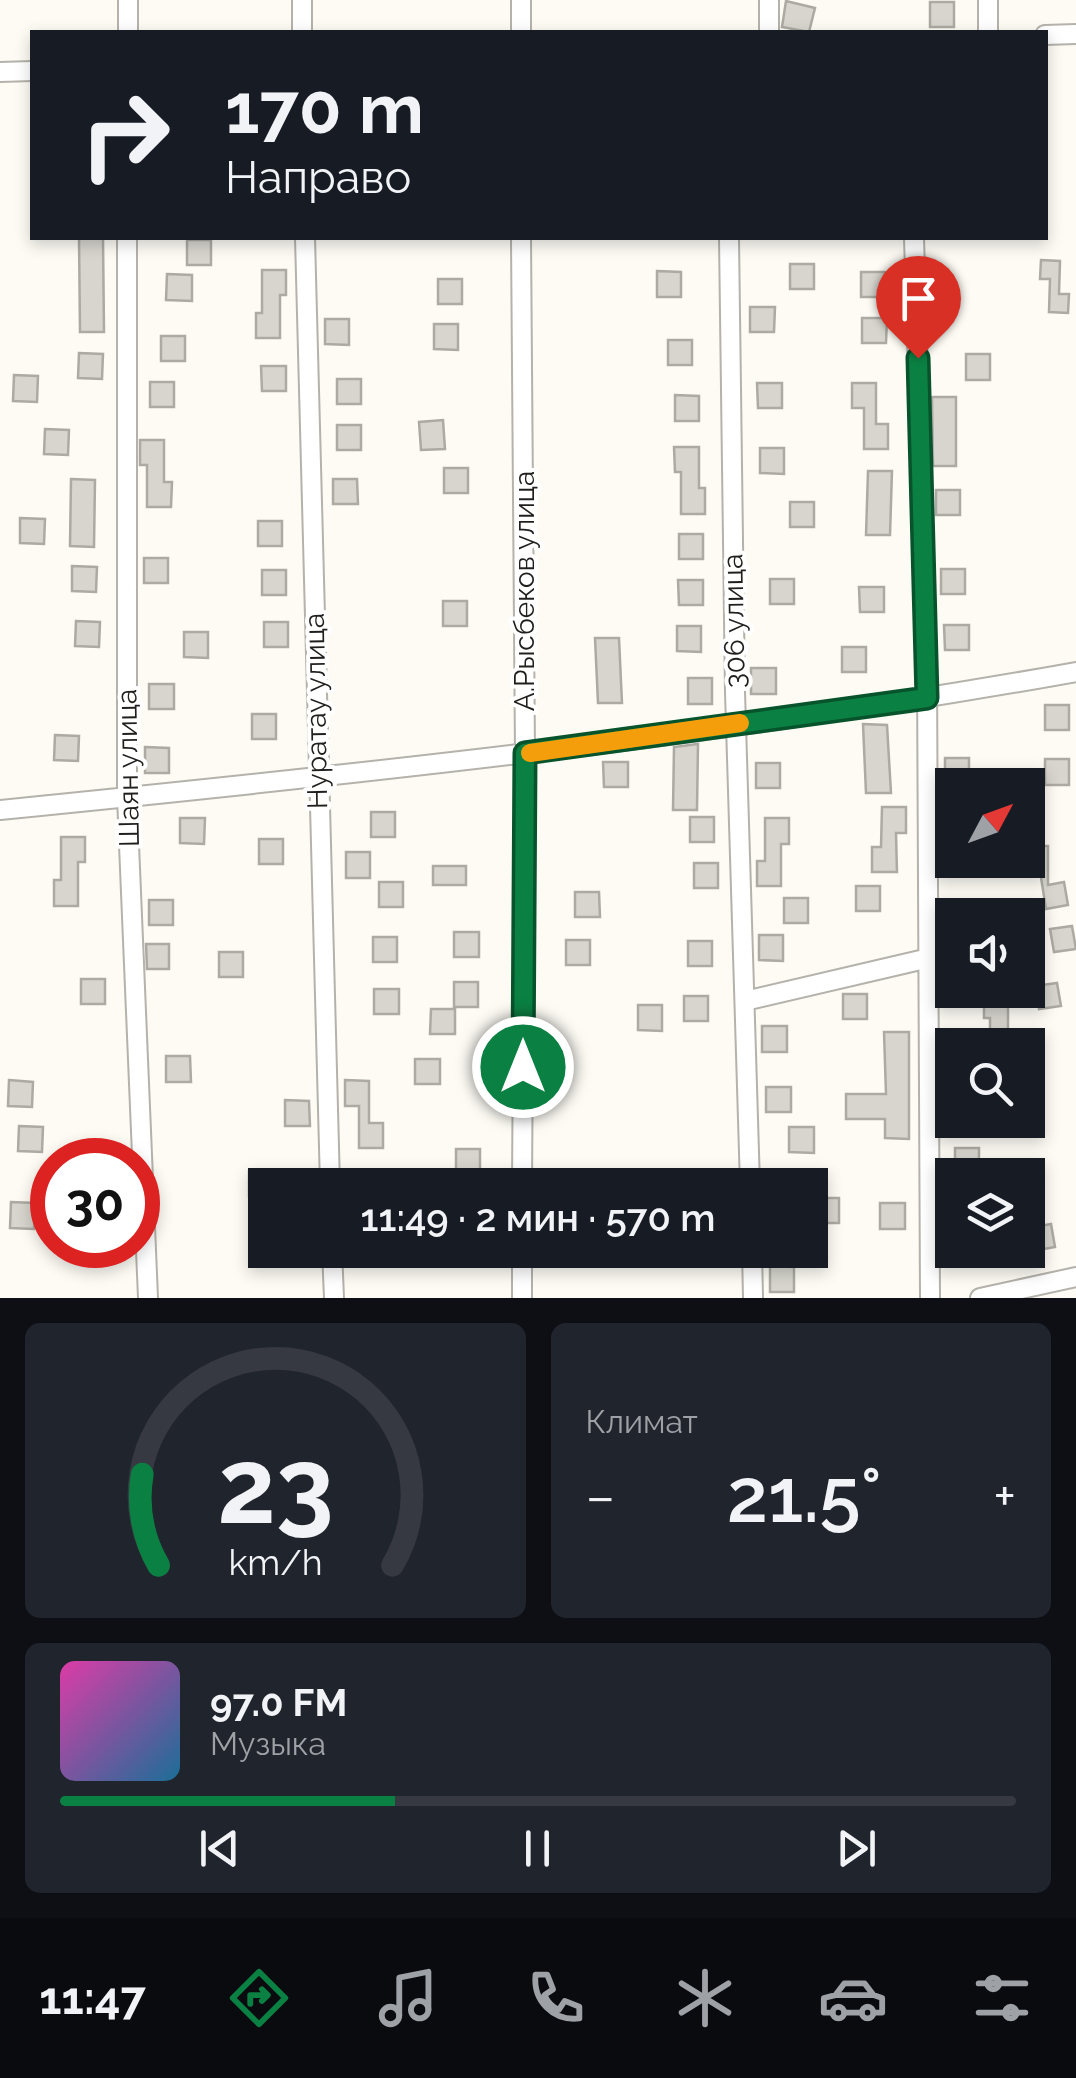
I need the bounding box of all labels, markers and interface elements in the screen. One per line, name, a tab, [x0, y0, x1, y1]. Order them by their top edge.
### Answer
text: 170 m	[225, 67, 424, 149]
icon: right	[60, 70, 190, 200]
text: Направо	[225, 151, 411, 204]
pin	[876, 256, 961, 359]
icon: arrive	[891, 271, 946, 326]
street label: А.Рысбеков улица	[508, 471, 541, 711]
street label: 306 улица	[716, 553, 752, 689]
street label: Нуратау улица	[298, 613, 334, 809]
street label: Шаян улица	[110, 689, 146, 847]
north arrow	[935, 768, 1045, 878]
map controls	[935, 768, 1045, 1268]
button: sound	[935, 898, 1045, 1008]
position arrow	[471, 1015, 575, 1119]
button: search	[935, 1028, 1045, 1138]
speed limit sign: 30	[30, 1138, 160, 1268]
button: layers	[935, 1158, 1045, 1268]
text: 11:49 · 2 мин · 570 m	[361, 1195, 715, 1240]
text: Климат	[586, 1403, 698, 1440]
text: 23	[217, 1425, 334, 1547]
text: 21.5°	[727, 1451, 881, 1540]
text: −	[586, 1464, 615, 1529]
text: +	[993, 1464, 1016, 1529]
text: km/h	[228, 1541, 322, 1583]
text: 97.0 FM	[210, 1680, 347, 1725]
text: Музыка	[210, 1725, 326, 1762]
icon: previous	[192, 1821, 247, 1876]
icon: pause	[510, 1821, 565, 1876]
icon: next	[829, 1821, 884, 1876]
icon: directions	[224, 1963, 294, 2033]
icon: music	[373, 1963, 443, 2033]
icon: phone	[521, 1963, 591, 2033]
icon: climate	[670, 1963, 740, 2033]
icon: car	[818, 1963, 888, 2033]
icon: filters	[967, 1963, 1037, 2033]
text: 11:47	[39, 1972, 146, 2025]

